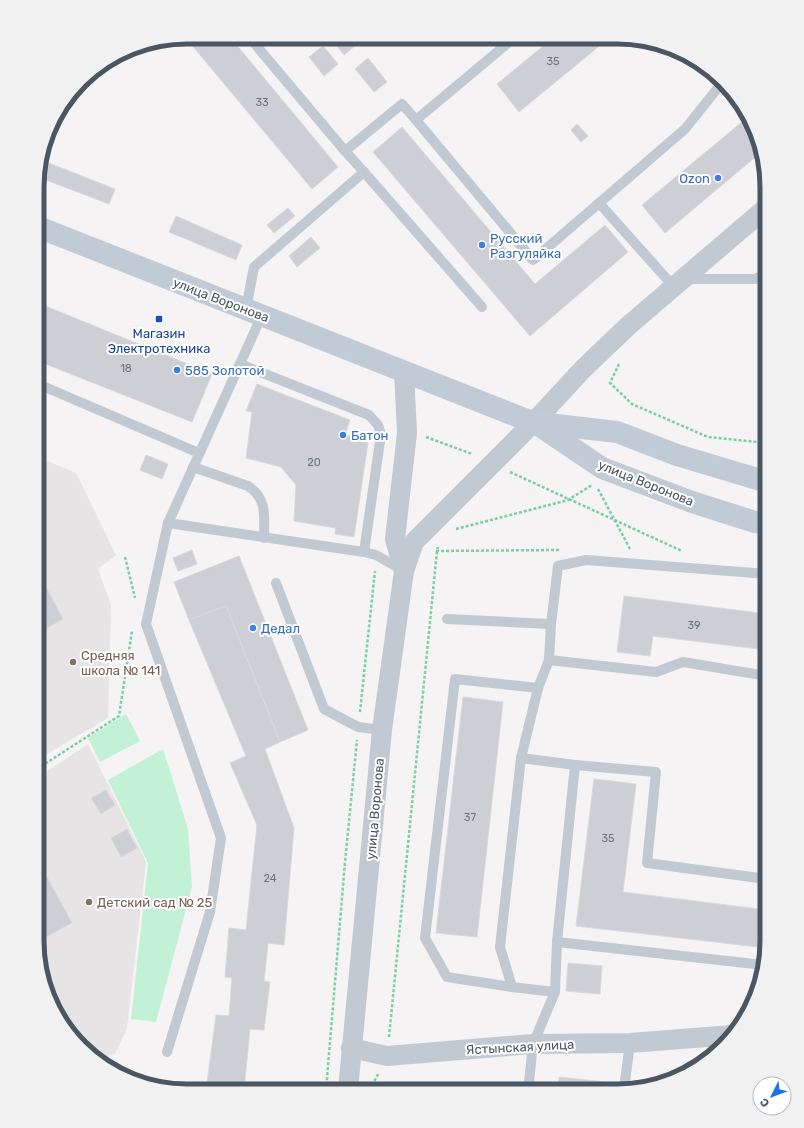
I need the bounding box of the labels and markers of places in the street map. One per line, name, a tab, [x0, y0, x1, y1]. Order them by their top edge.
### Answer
place label: Ozon	[679, 171, 710, 186]
marker: Ozon	[713, 173, 723, 183]
place label: Русский Разгуляйка	[490, 231, 561, 261]
marker: Русский Разгуляйка	[477, 240, 487, 250]
marker: Магазин Электротехника	[154, 314, 164, 324]
place label: Магазин Электротехника	[108, 326, 210, 356]
place label: 585 Золотой	[185, 363, 264, 378]
marker: 585 Золотой	[172, 365, 182, 375]
place label: Батон	[351, 428, 389, 443]
marker: Батон	[338, 430, 348, 440]
place label: Дедал	[261, 621, 300, 636]
marker: Дедал	[248, 623, 258, 633]
place label: Средняя школа № 141	[81, 648, 160, 678]
marker: Средняя школа № 141	[68, 657, 78, 667]
place label: Детский сад № 25	[97, 895, 212, 910]
marker: Детский сад № 25	[84, 897, 94, 907]

